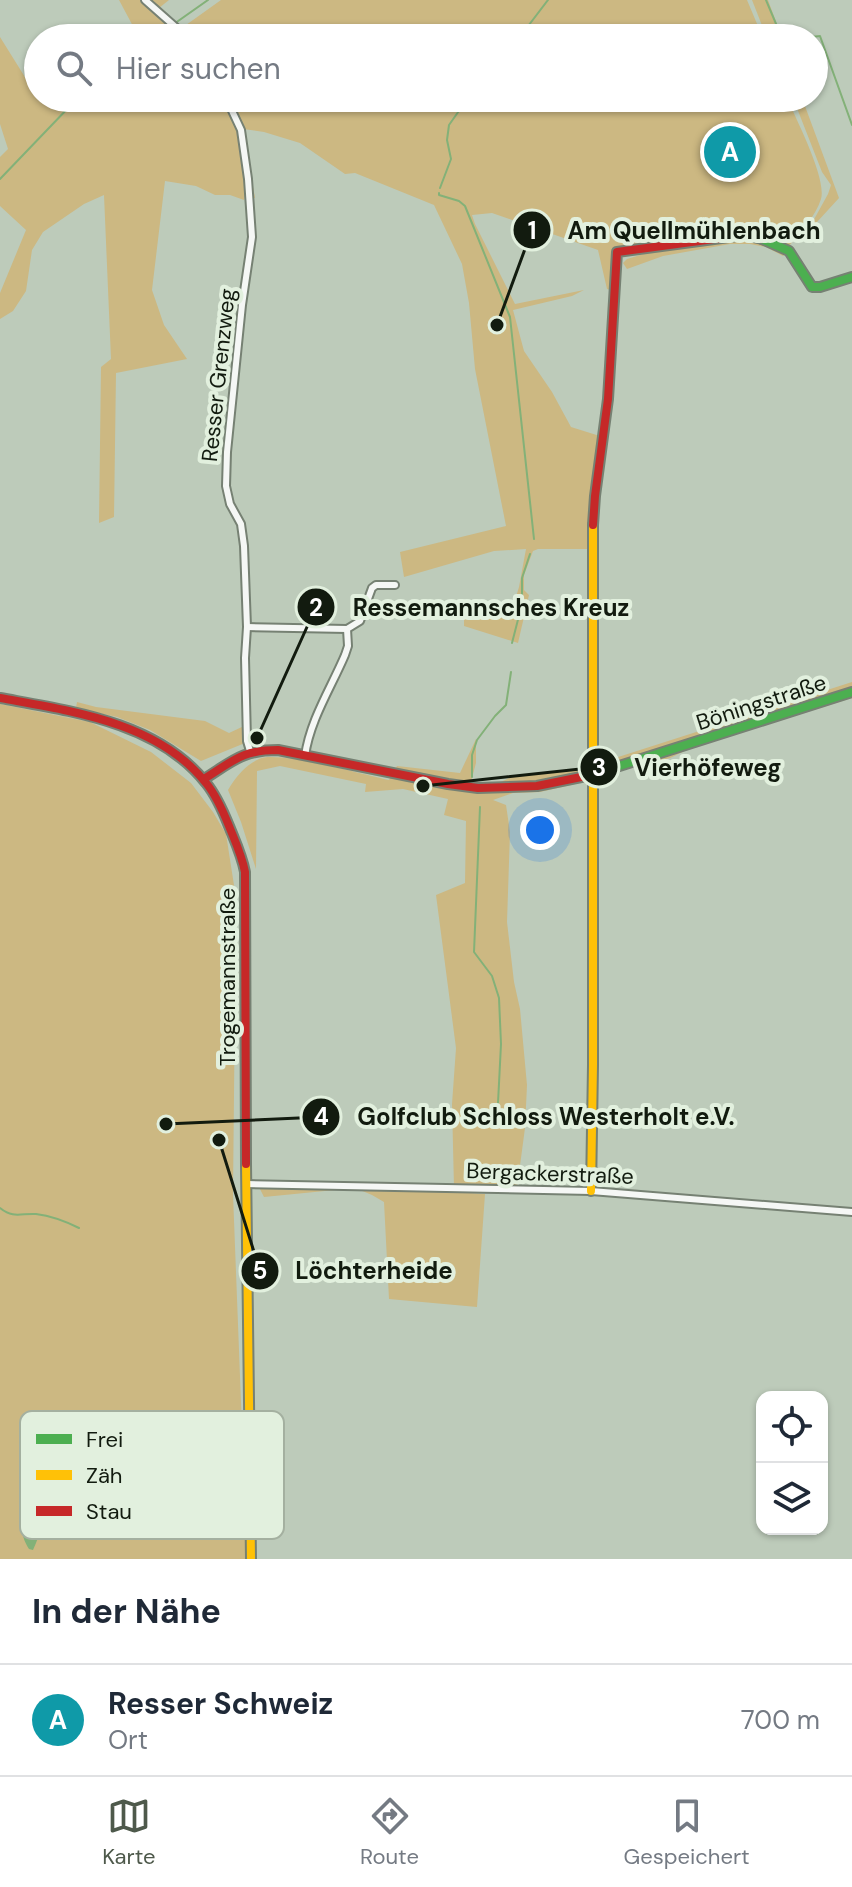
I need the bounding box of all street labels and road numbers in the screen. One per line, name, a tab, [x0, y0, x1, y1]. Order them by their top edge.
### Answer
street label: Resser Grenzweg	[195, 287, 242, 463]
street label: Böningstraße	[692, 668, 830, 737]
street label: Trogemannstraße	[213, 888, 242, 1066]
street label: Bergackerstraße	[466, 1156, 634, 1191]

